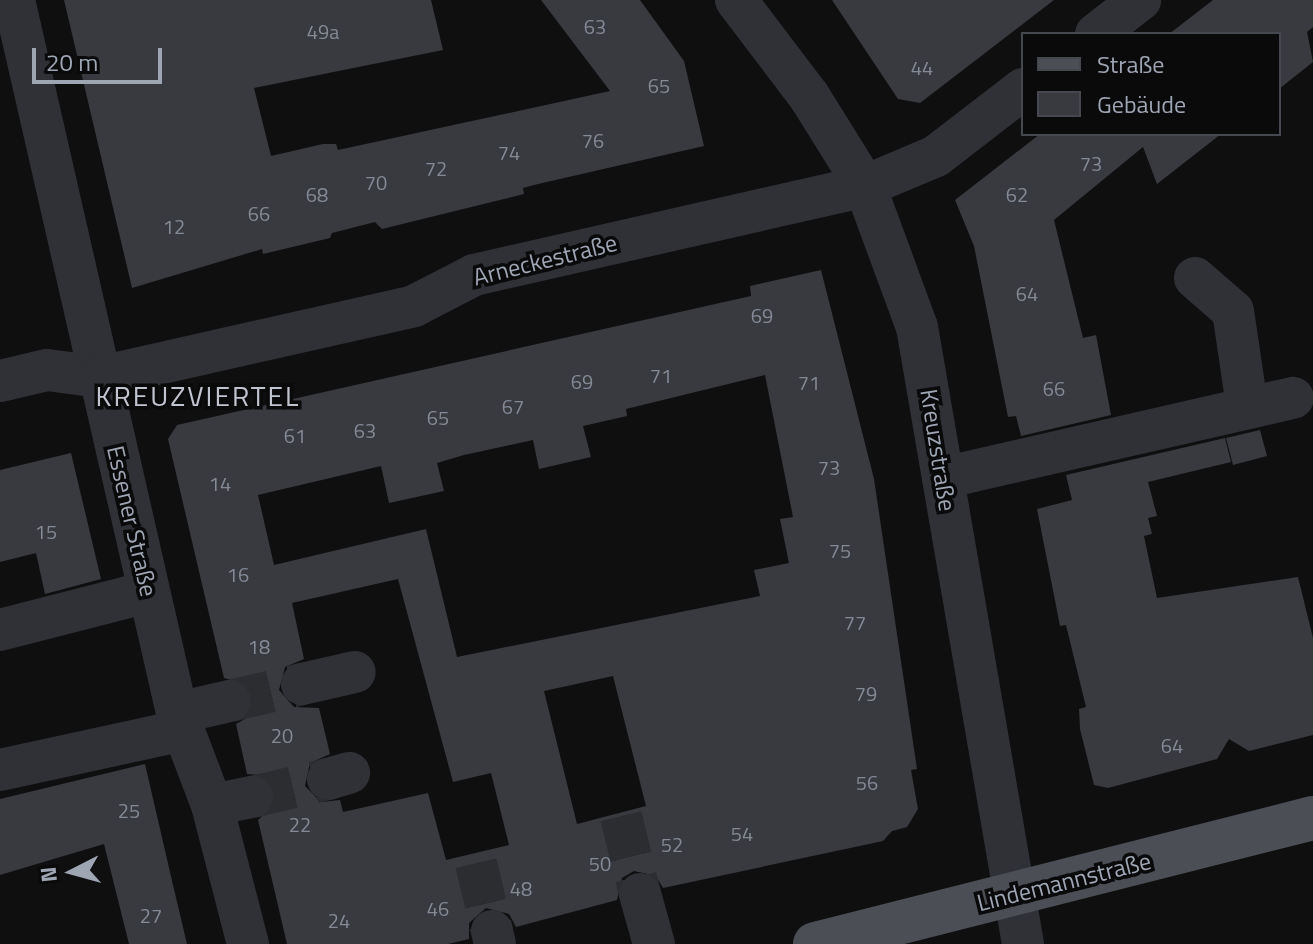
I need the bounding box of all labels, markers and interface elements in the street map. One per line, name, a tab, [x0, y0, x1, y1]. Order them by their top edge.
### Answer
house number: 63	[584, 14, 606, 38]
house number: 49a	[307, 19, 339, 43]
scale bar	[36, 32, 166, 82]
legend	[1021, 32, 1281, 136]
text: 20 m	[46, 44, 98, 80]
text: Straße	[1097, 46, 1164, 82]
house number: 44	[911, 55, 933, 79]
house number: 65	[648, 73, 670, 97]
text: Gebäude	[1097, 86, 1186, 122]
house number: 76	[582, 128, 604, 152]
house number: 74	[498, 140, 520, 164]
house number: 73	[1080, 151, 1102, 175]
house number: 72	[425, 156, 447, 180]
house number: 70	[365, 170, 387, 194]
house number: 68	[306, 182, 328, 206]
house number: 62	[1006, 182, 1028, 206]
house number: 66	[248, 201, 270, 225]
house number: 12	[163, 214, 185, 238]
street label: Arneckestraße	[470, 228, 620, 292]
house number: 64	[1016, 281, 1038, 305]
house number: 69	[751, 303, 773, 327]
house number: 71	[650, 363, 672, 387]
house number: 69	[571, 369, 593, 393]
house number: 71	[798, 370, 820, 394]
house number: 66	[1043, 376, 1065, 400]
district label: KREUZVIERTEL	[96, 379, 300, 413]
street label: Kreuzstraße	[914, 387, 962, 513]
house number: 67	[502, 394, 524, 418]
house number: 65	[427, 405, 449, 429]
house number: 63	[354, 418, 376, 442]
house number: 61	[284, 423, 306, 447]
street label: Essener Straße	[101, 443, 163, 599]
house number: 73	[818, 455, 840, 479]
house number: 14	[209, 471, 231, 495]
house number: 15	[35, 519, 57, 543]
house number: 75	[829, 538, 851, 562]
house number: 16	[227, 562, 249, 586]
house number: 77	[844, 610, 866, 634]
house number: 18	[248, 634, 270, 658]
house number: 79	[855, 681, 877, 705]
house number: 20	[271, 723, 293, 747]
house number: 64	[1161, 733, 1183, 757]
house number: 56	[856, 770, 878, 794]
house number: 25	[118, 798, 140, 822]
house number: 22	[289, 812, 311, 836]
house number: 54	[731, 821, 753, 845]
north arrow	[32, 832, 112, 912]
house number: 52	[661, 832, 683, 856]
street label: Lindemannstraße	[974, 846, 1154, 918]
house number: 50	[589, 851, 611, 875]
text: N	[30, 865, 66, 884]
house number: 48	[510, 876, 532, 900]
house number: 46	[427, 896, 449, 920]
house number: 27	[140, 903, 162, 927]
house number: 24	[328, 908, 350, 932]

